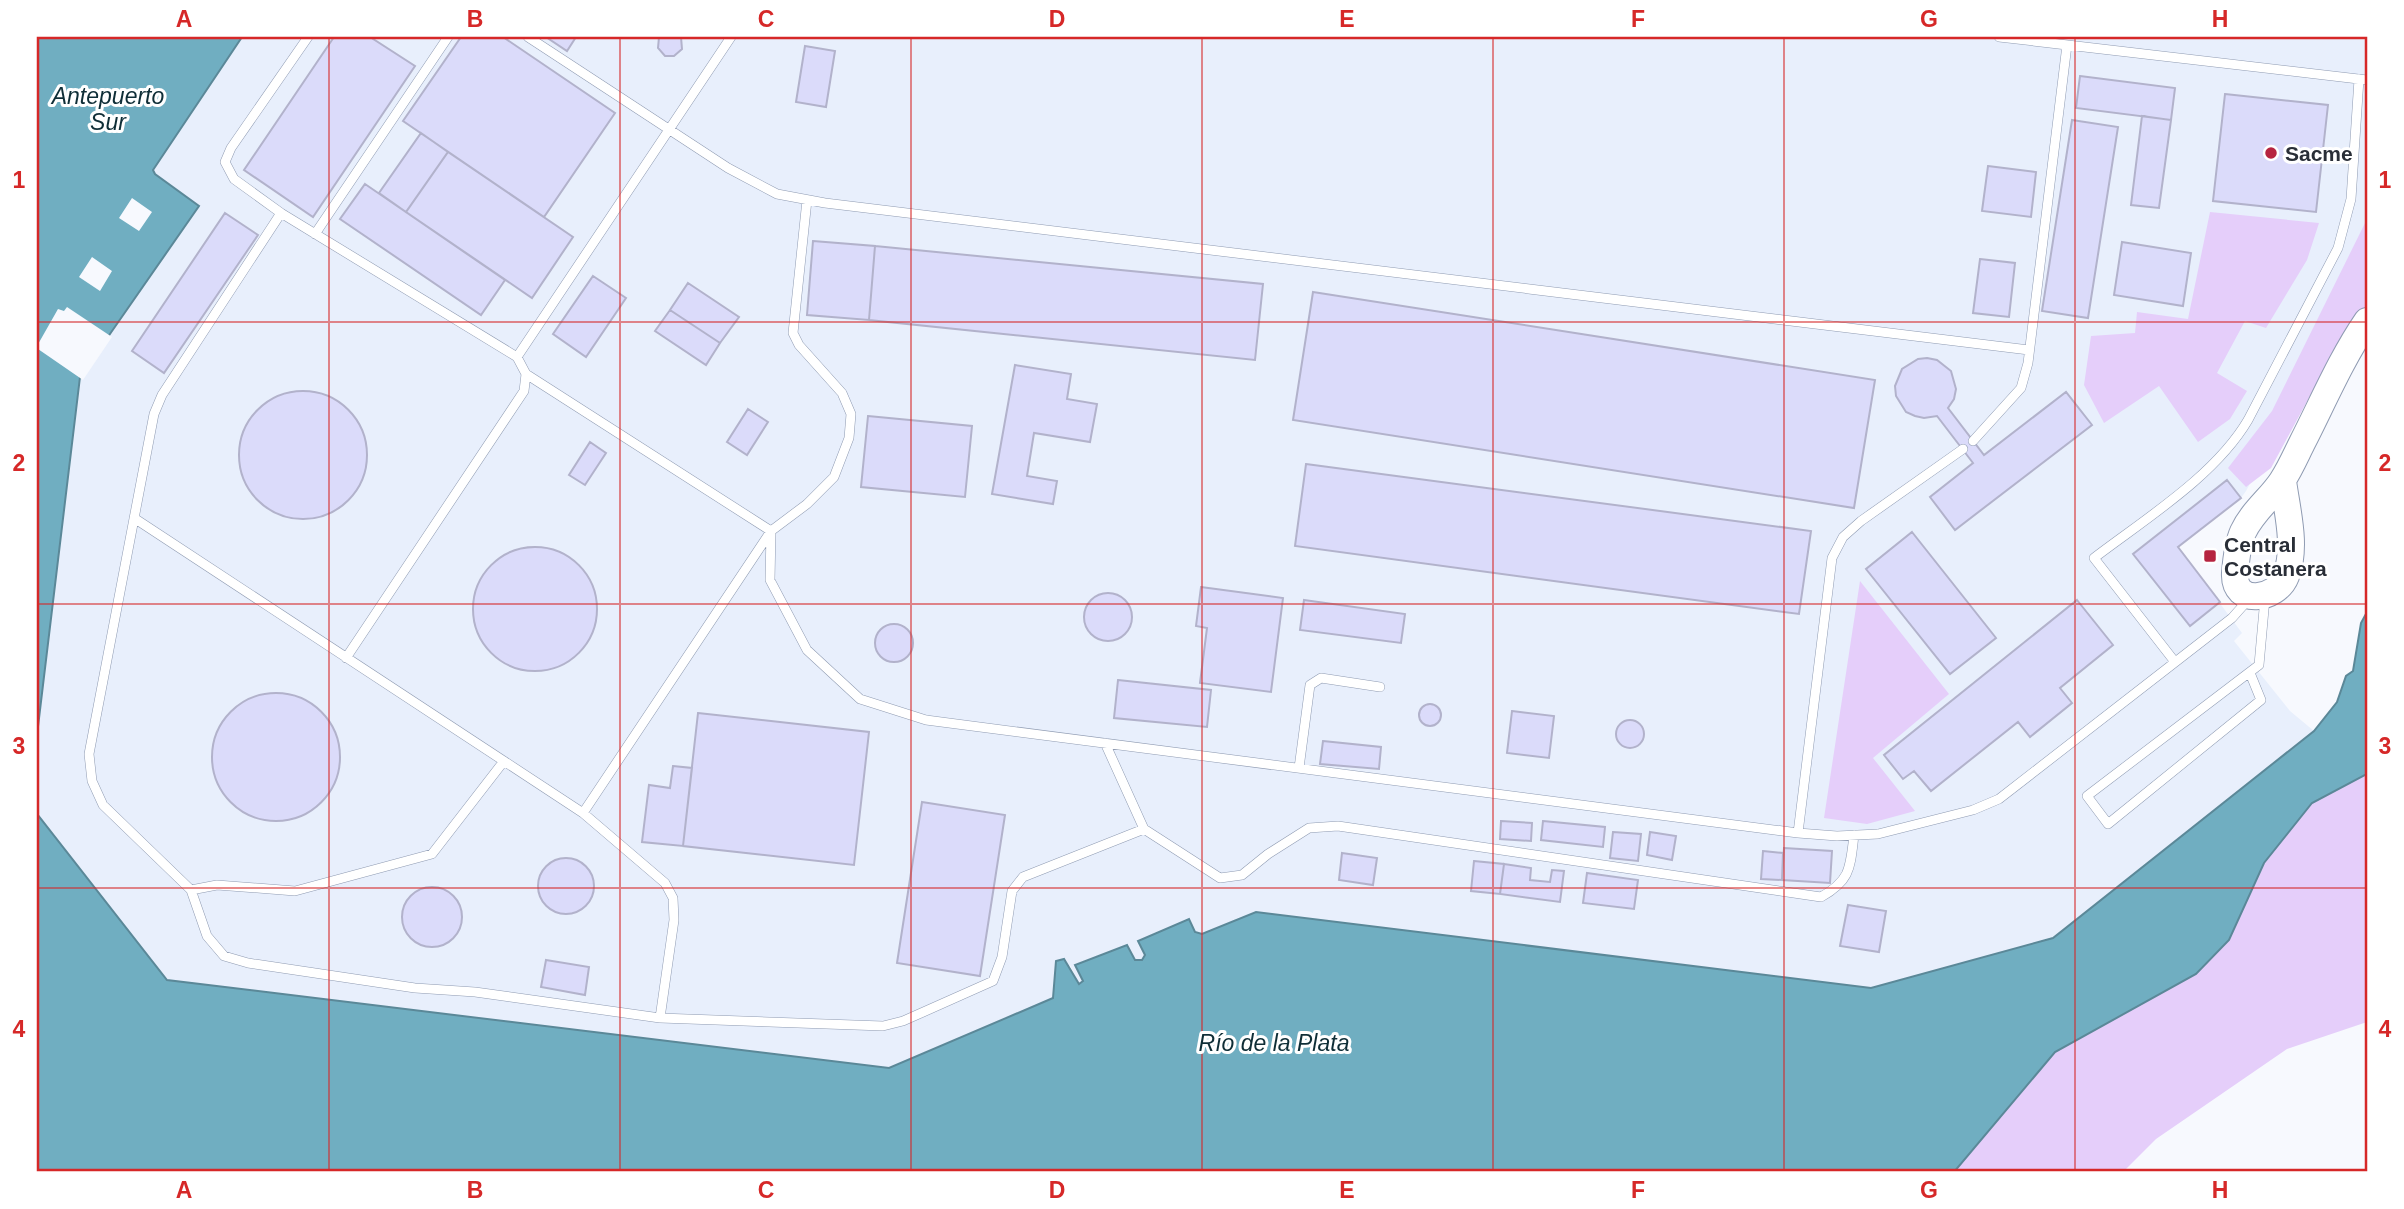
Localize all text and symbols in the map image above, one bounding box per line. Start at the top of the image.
text: A [176,6,192,32]
text: B [467,6,483,32]
text: C [758,6,774,32]
text: D [1049,6,1065,32]
text: E [1339,6,1355,32]
text: F [1631,6,1645,32]
text: G [1920,6,1938,32]
text: H [2212,6,2228,32]
water label: Antepuerto Sur [50,83,164,135]
place label: Sacme [2285,142,2353,165]
marker: Sacme [2263,145,2279,161]
text: 1 [13,167,26,193]
text: 1 [2379,167,2392,193]
text: 2 [13,450,25,476]
text: 2 [2379,450,2391,476]
place label: Central Costanera [2224,533,2327,580]
marker: Central Costanera [2202,548,2218,564]
text: 3 [13,733,25,759]
text: 3 [2379,733,2391,759]
text: 4 [13,1016,26,1042]
text: 4 [2379,1016,2392,1042]
water label: Río de la Plata [1199,1030,1349,1056]
text: A [176,1177,192,1203]
text: B [467,1177,483,1203]
text: C [758,1177,774,1203]
text: D [1049,1177,1065,1203]
text: E [1339,1177,1355,1203]
text: F [1631,1177,1645,1203]
text: G [1920,1177,1938,1203]
text: H [2212,1177,2228,1203]

